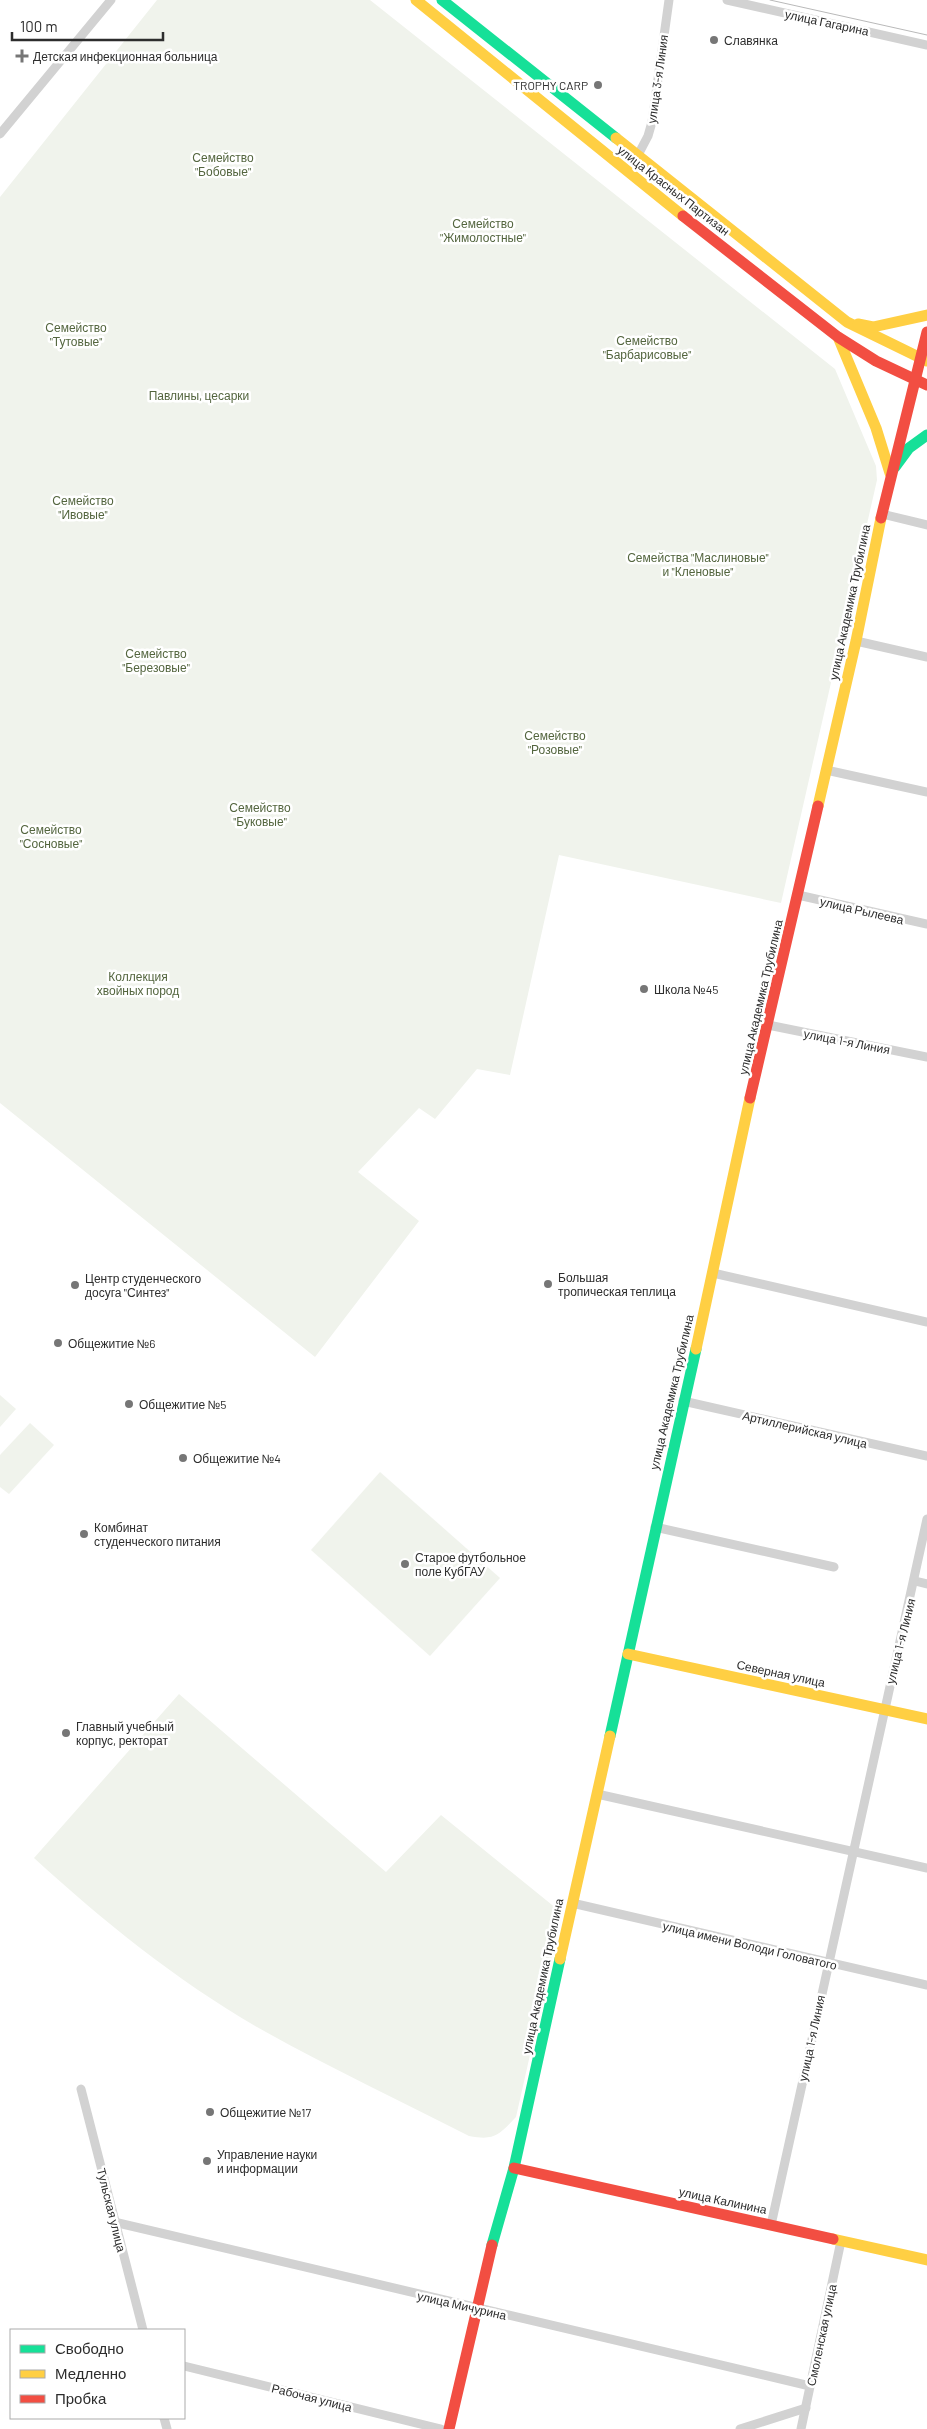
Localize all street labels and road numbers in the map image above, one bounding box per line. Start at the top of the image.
street label: улица Гагарина [784,6,871,39]
street label: улица 3-я Линия [644,34,671,124]
street label: улица Красных Партизан [615,142,733,239]
street label: улица Академика Трубилина [826,523,873,681]
street label: улица Рылеева [819,894,905,927]
street label: улица Академика Трубилина [735,918,786,1076]
street label: улица 1-я Линия [802,1026,891,1057]
street label: улица Академика Трубилина [646,1313,697,1471]
street label: Артиллерийская улица [741,1408,869,1451]
street label: улица 1-я Линия [883,1597,918,1685]
street label: Северная улица [735,1657,827,1690]
street label: улица Академика Трубилина [519,1897,566,2055]
street label: улица имени Володи Головатого [661,1918,839,1973]
street label: улица 1-я Линия [795,1994,828,2083]
street label: Тульская улица [94,2167,129,2254]
street label: улица Калинина [678,2184,768,2217]
street label: Смоленская улица [803,2283,840,2387]
street label: улица Мичурина [416,2288,508,2323]
street label: Рабочая улица [270,2380,354,2415]

